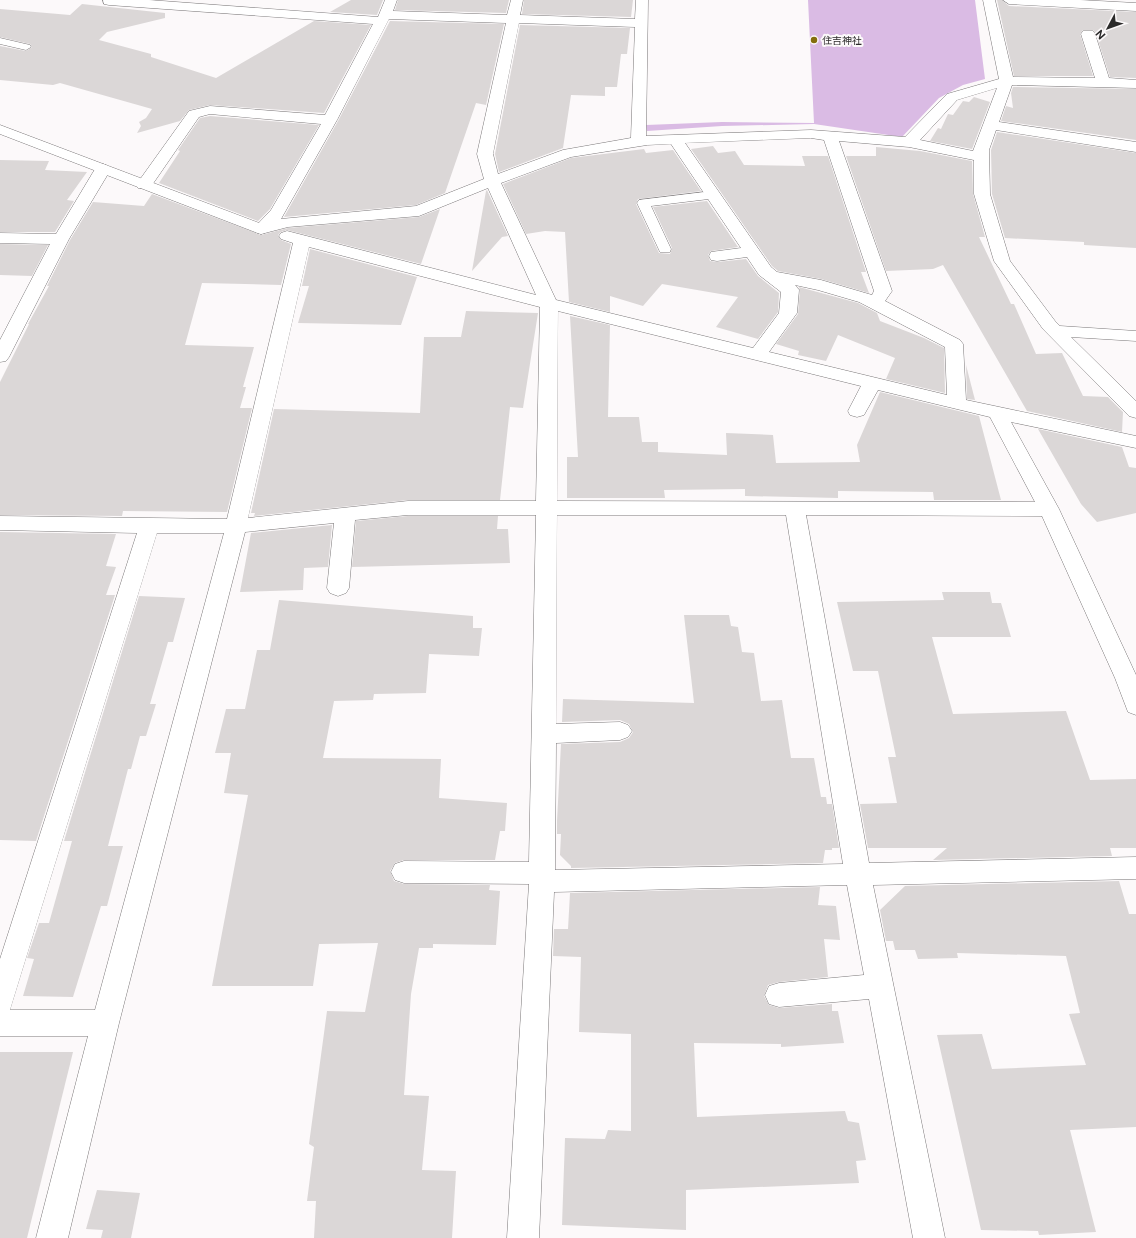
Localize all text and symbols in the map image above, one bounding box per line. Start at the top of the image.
north arrow [1088,8,1128,48]
text: N [1093,27,1108,42]
place label: 住吉神社 [822,34,862,46]
marker: 住吉神社 [809,35,819,45]

